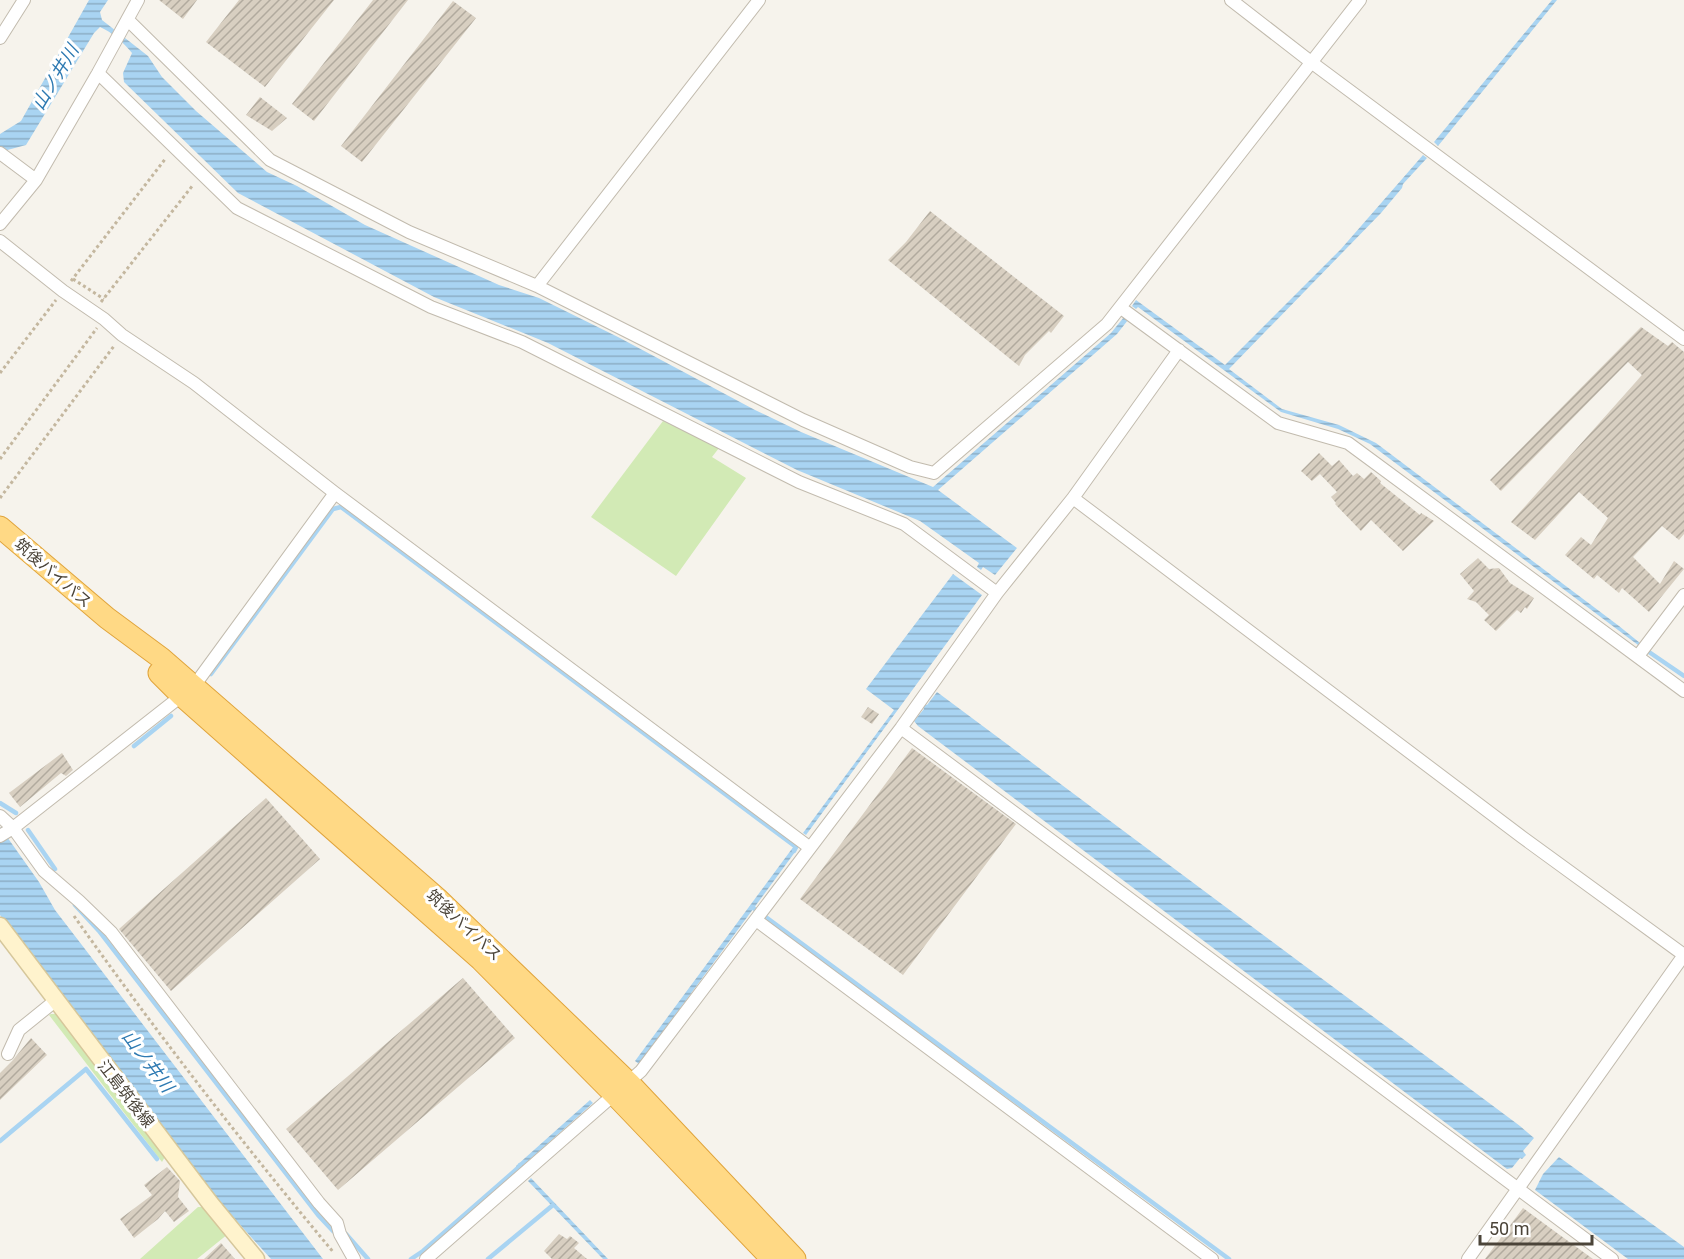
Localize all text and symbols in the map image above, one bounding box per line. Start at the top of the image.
water label: 山ノ井川 [27,39,84,113]
street label: 筑後バイパス [11,534,95,612]
street label: 筑後バイパス [423,885,505,965]
water label: 山ノ井川 [118,1026,179,1098]
street label: 江島筑後線 [94,1057,158,1131]
scale bar [1480,1208,1592,1246]
text: 50 m [1489,1218,1529,1239]

